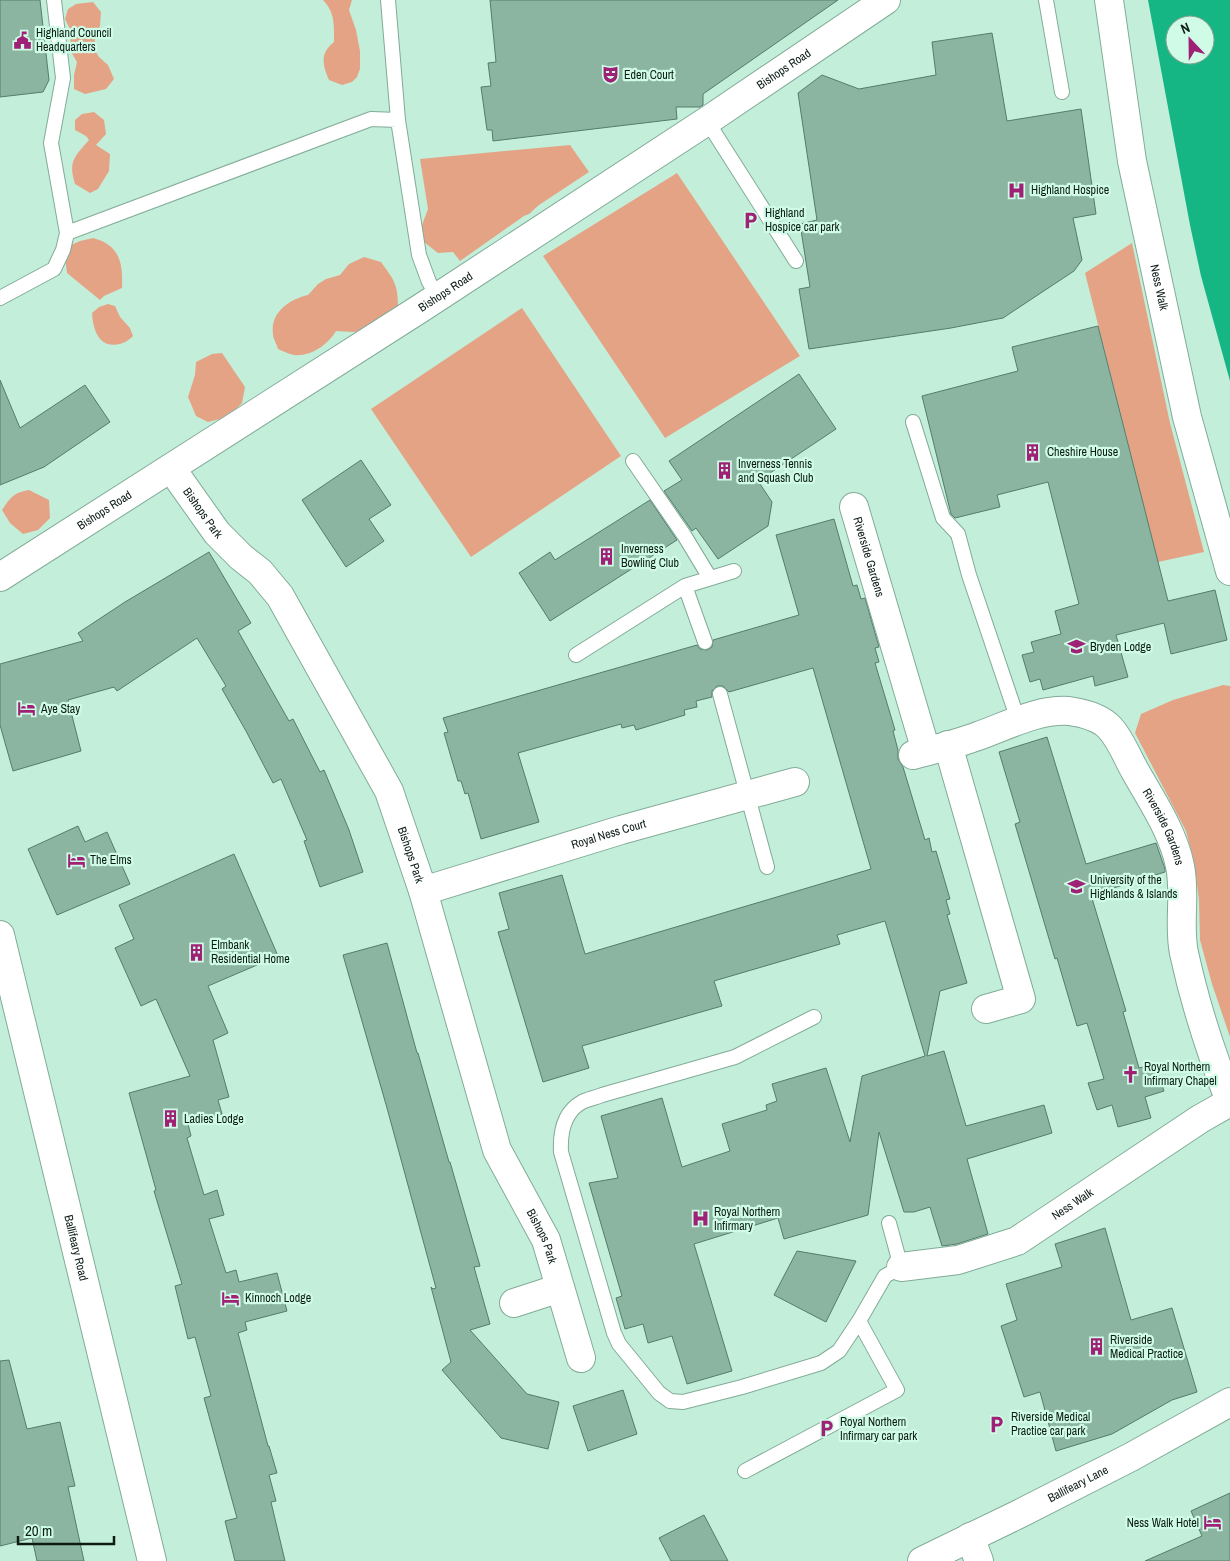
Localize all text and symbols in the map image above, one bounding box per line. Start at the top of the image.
north arrow [1165,15,1215,65]
text: N [1178,18,1192,38]
place label: Highland Council Headquarters [36,25,111,55]
public building icon: Highland Council Headquarters [12,30,32,50]
street label: Bishops Road [754,45,814,93]
theatre icon: Eden Court [600,65,620,85]
place label: Eden Court [624,67,674,83]
hospital icon: Highland Hospice [1007,180,1027,200]
place label: Highland Hospice [1031,182,1109,198]
place label: Highland Hospice car park [765,205,839,235]
parking icon: Highland Hospice car park [741,210,761,230]
street label: Ness Walk [1146,263,1172,312]
street label: Bishops Road [415,268,476,316]
building icon: Cheshire House [1023,442,1043,462]
place label: Cheshire House [1047,444,1118,460]
place label: Inverness Tennis and Squash Club [738,456,814,486]
building icon: Inverness Tennis and Squash Club [714,461,734,481]
street label: Bishops Park [179,484,226,542]
street label: Bishops Road [74,487,135,534]
street label: Riverside Gardens [849,515,888,599]
place label: Inverness Bowling Club [621,541,679,571]
building icon: Inverness Bowling Club [597,546,617,566]
school or university icon: Bryden Lodge [1066,637,1086,657]
place label: Bryden Lodge [1090,639,1151,655]
hotel icon: Aye Stay [17,699,37,719]
place label: Aye Stay [40,701,80,717]
street label: Riverside Gardens [1139,786,1188,867]
street label: Royal Ness Court [569,815,648,853]
street label: Bishops Park [394,825,428,885]
hotel icon: The Elms [66,850,86,870]
place label: The Elms [90,852,132,868]
place label: University of the Highlands & Islands [1090,872,1178,902]
school or university icon: University of the Highlands & Islands [1066,877,1086,897]
place label: Elmbank Residential Home [211,937,290,967]
building icon: Elmbank Residential Home [187,942,207,962]
place label: Royal Northern Infirmary Chapel [1144,1059,1217,1089]
church icon: Royal Northern Infirmary Chapel [1120,1064,1140,1084]
building icon: Ladies Lodge [160,1109,180,1129]
place label: Ladies Lodge [184,1111,244,1127]
street label: Ness Walk [1049,1184,1096,1224]
place label: Royal Northern Infirmary [714,1204,780,1234]
street label: Bishops Park [523,1206,561,1266]
hospital icon: Royal Northern Infirmary [690,1209,710,1229]
street label: Ballifeary Road [60,1213,92,1283]
hotel icon: Kinnoch Lodge [221,1288,241,1308]
place label: Kinnoch Lodge [245,1290,311,1306]
place label: Riverside Medical Practice [1110,1332,1183,1362]
building icon: Riverside Medical Practice [1086,1337,1106,1357]
place label: Riverside Medical Practice car park [1011,1409,1090,1439]
place label: Royal Northern Infirmary car park [840,1414,917,1444]
parking icon: Riverside Medical Practice car park [987,1414,1007,1434]
parking icon: Royal Northern Infirmary car park [816,1419,836,1439]
street label: Ballifeary Lane [1045,1462,1111,1506]
hotel icon: Ness Walk Hotel [1203,1513,1223,1533]
scale bar [18,1514,114,1546]
place label: Ness Walk Hotel [1127,1515,1199,1531]
text: 20 m [25,1520,52,1541]

